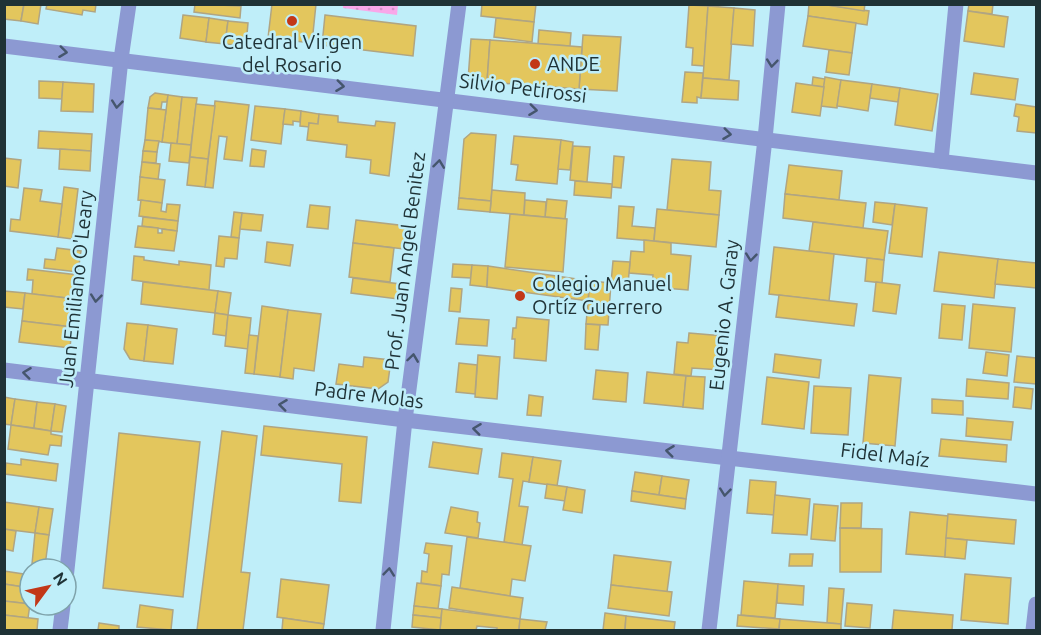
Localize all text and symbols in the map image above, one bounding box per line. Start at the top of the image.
marker: Catedral Virgen del Rosario [285,14,299,28]
place label: Catedral Virgen del Rosario [222,30,362,76]
one-way arrow [58,46,67,58]
place label: ANDE [547,52,600,75]
marker: ANDE [528,57,542,71]
one-way arrow [766,58,779,67]
street label: Silvio Petirossi [458,68,588,107]
one-way arrow [335,80,344,92]
one-way arrow [111,100,124,109]
one-way arrow [528,104,538,116]
one-way arrow [722,128,731,140]
street label: Prof. Juan Angel Benitez [380,150,429,371]
one-way arrow [432,160,444,169]
street label: Juan Emiliano O'Leary [54,189,97,389]
street label: Eugenio A. Garay [704,238,743,392]
one-way arrow [745,252,758,261]
place label: Colegio Manuel Ortíz Guerrero [532,272,672,318]
marker: Colegio Manuel Ortíz Guerrero [513,289,527,303]
one-way arrow [90,294,103,303]
one-way arrow [407,353,419,362]
one-way arrow [23,367,32,380]
street label: Padre Molas [313,376,425,413]
one-way arrow [279,399,288,412]
one-way arrow [472,423,481,435]
street label: Fidel Maíz [839,438,931,471]
one-way arrow [666,445,675,458]
one-way arrow [719,487,732,497]
north arrow [18,557,78,617]
one-way arrow [382,568,395,577]
text: N [50,569,71,589]

